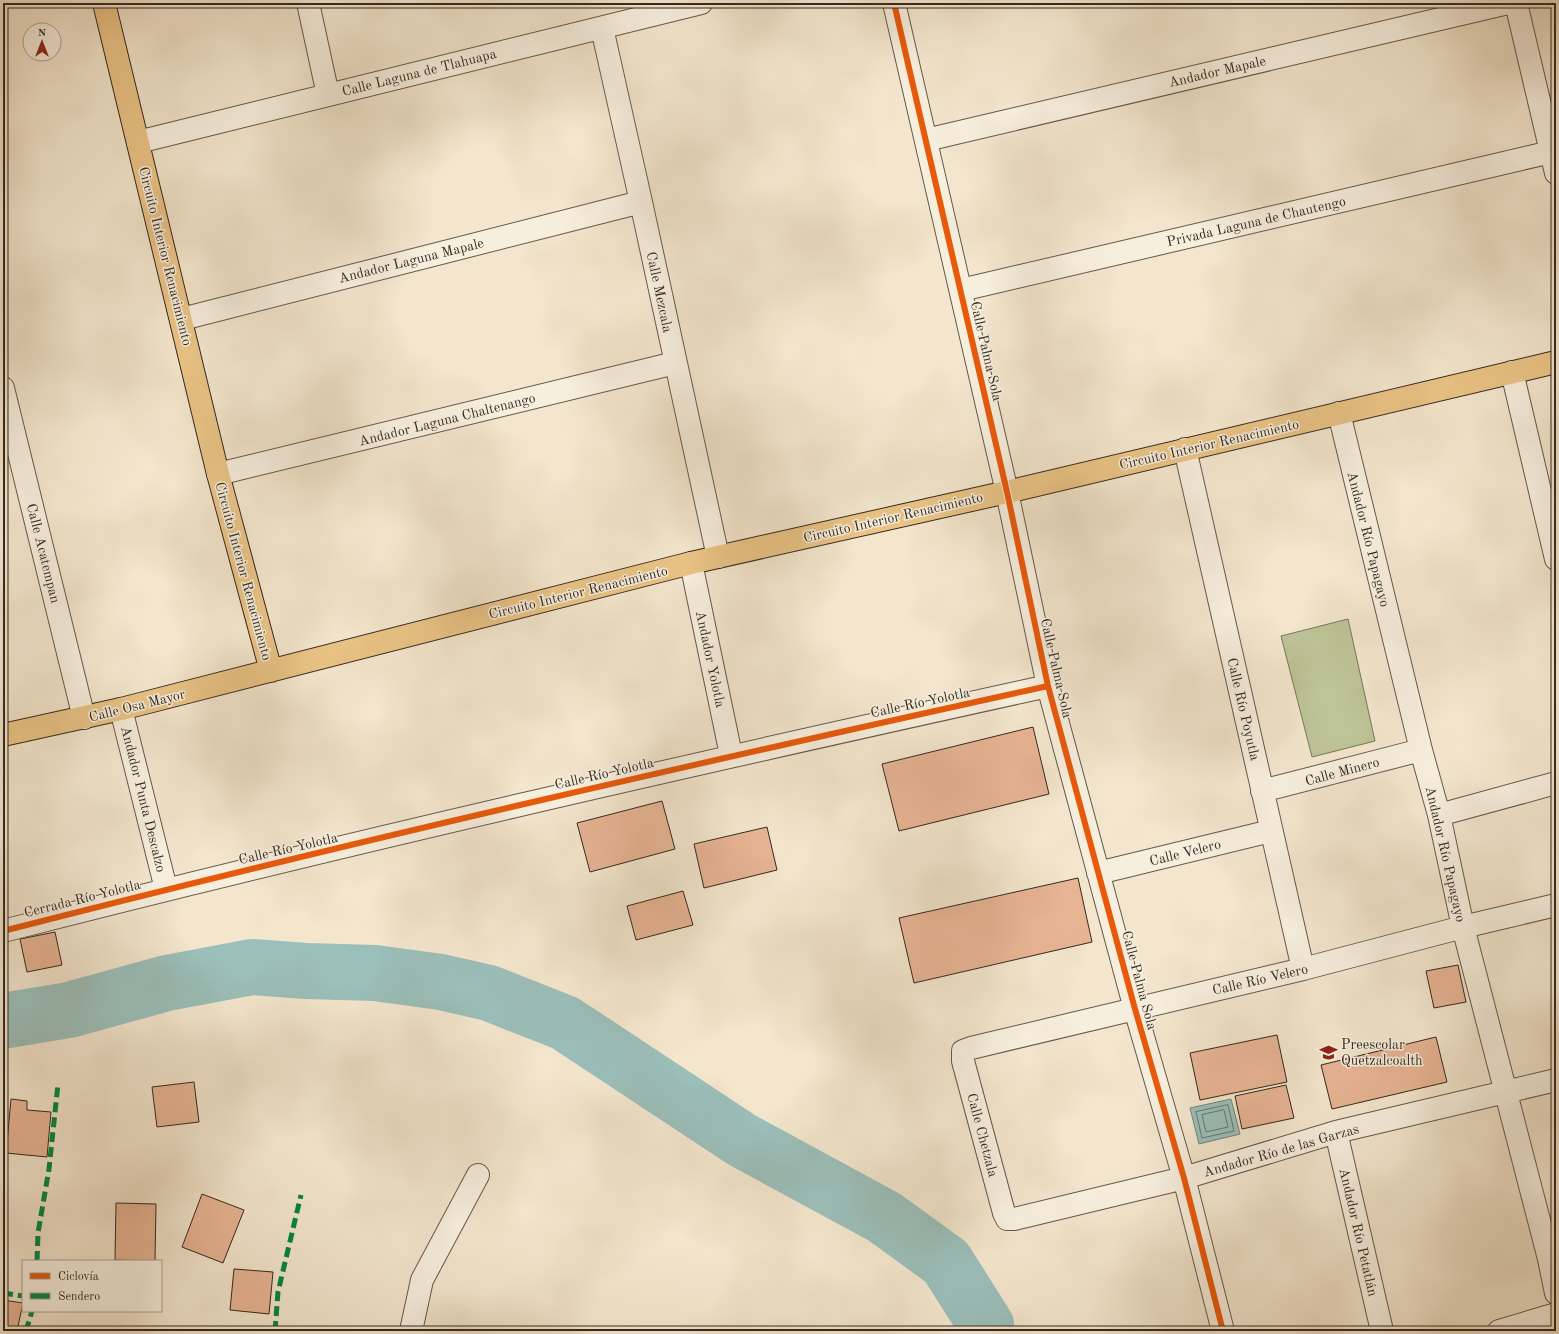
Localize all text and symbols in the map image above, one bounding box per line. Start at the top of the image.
north arrow [22,22,62,62]
text: N [38,28,47,39]
street label: Calle Laguna de Tlahuapa [341,47,498,99]
street label: Andador Mapale [1167,54,1267,90]
street label: Circuito Interior Renacimiento [136,165,194,347]
street label: Privada Laguna de Chautengo [1165,195,1347,249]
street label: Andador Laguna Mapale [337,236,485,286]
street label: Calle Mezcala [644,251,674,334]
street label: Calle Palma Sola [968,300,1004,403]
street label: Andador Laguna Chaltenango [357,391,537,449]
street label: Circuito Interior Renacimiento [1118,417,1301,473]
street label: Andador Río Papagayo [1344,470,1392,608]
street label: Circuito Interior Renacimiento [212,481,274,662]
street label: Circuito Interior Renacimiento [802,490,985,546]
street label: Calle Acatempan [24,502,62,605]
street label: Circuito Interior Renacimiento [487,564,669,622]
street label: Andador Yolotla [693,609,727,709]
street label: Calle Palma Sola [1038,617,1074,720]
street label: Calle Río Poyutla [1224,656,1262,762]
street label: Calle Río Yolotla [869,686,971,720]
street label: Calle Osa Mayor [88,687,187,725]
street label: Andador Punta Descalzo [118,725,168,874]
street label: Calle Minero [1304,755,1381,789]
street label: Calle Río Yolotla [553,756,655,792]
street label: Andador Río Papagayo [1423,785,1467,924]
street label: Calle Río Yolotla [237,831,339,867]
street label: Calle Velero [1148,837,1222,869]
street label: Cerrada Río Yolotla [23,878,142,920]
street label: Calle Palma Sola [1119,929,1159,1031]
street label: Calle Río Velero [1211,962,1309,998]
place label: Preescolar Quetzalcoalth [1341,1038,1423,1068]
school or university icon: Preescolar Quetzalcoalth [1318,1042,1338,1062]
street label: Calle Chetzala [964,1092,1000,1179]
street label: Andador Río de las Garzas [1202,1122,1361,1180]
street label: Andador Río Petatlán [1336,1167,1380,1298]
legend [22,1260,162,1312]
text: Ciclovía [58,1271,99,1283]
text: Sendero [58,1291,100,1303]

